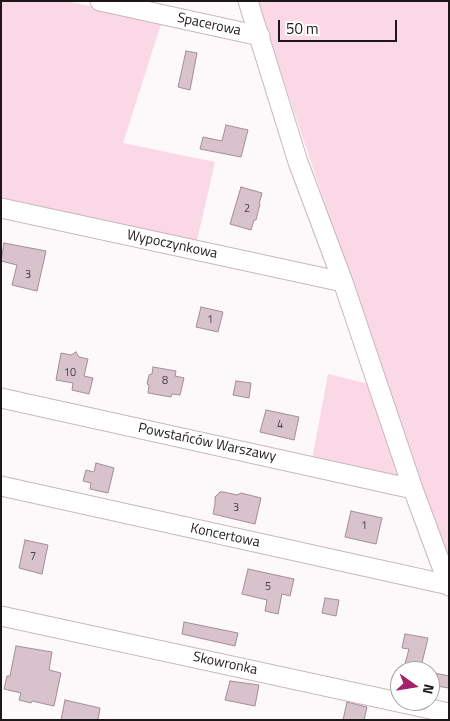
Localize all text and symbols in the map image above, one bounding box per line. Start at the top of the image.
street label: Spacerowa [176,10,242,40]
scale bar [280,10,399,42]
text: 50 m [286,17,319,40]
house number: 2 [244,202,250,216]
street label: Wypoczynkowa [125,227,219,263]
house number: 3 [25,268,31,282]
house number: 1 [207,313,213,327]
house number: 10 [64,366,76,380]
house number: 8 [162,374,168,388]
house number: 4 [277,418,283,432]
street label: Powstańców Warszawy [136,420,278,466]
house number: 3 [233,501,239,515]
house number: 1 [361,519,367,533]
street label: Koncertowa [189,520,261,552]
house number: 7 [30,550,36,564]
house number: 5 [265,580,271,594]
street label: Skowronka [191,649,259,679]
north arrow [390,661,440,711]
text: N [418,682,440,696]

